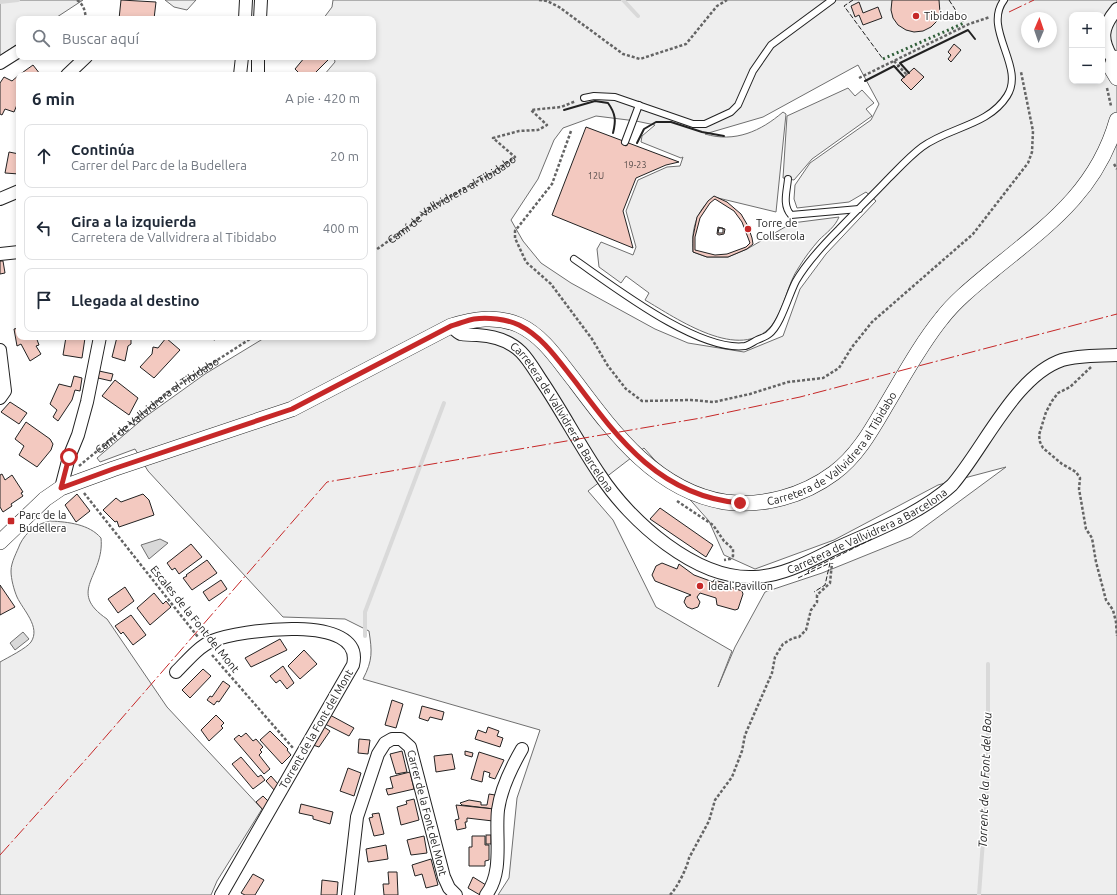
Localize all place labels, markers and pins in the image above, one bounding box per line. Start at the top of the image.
place label: Tibidabo [924,10,967,22]
marker: Tibidabo [911,11,921,21]
place label: Torre de Collserola [756,217,805,242]
marker: Torre de Collserola [743,224,753,234]
place label: Parc de la Budellera [19,509,67,534]
marker: Parc de la Budellera [6,516,16,526]
place label: Ideal Pavillon [708,580,773,592]
marker: Ideal Pavillon [695,581,705,591]

